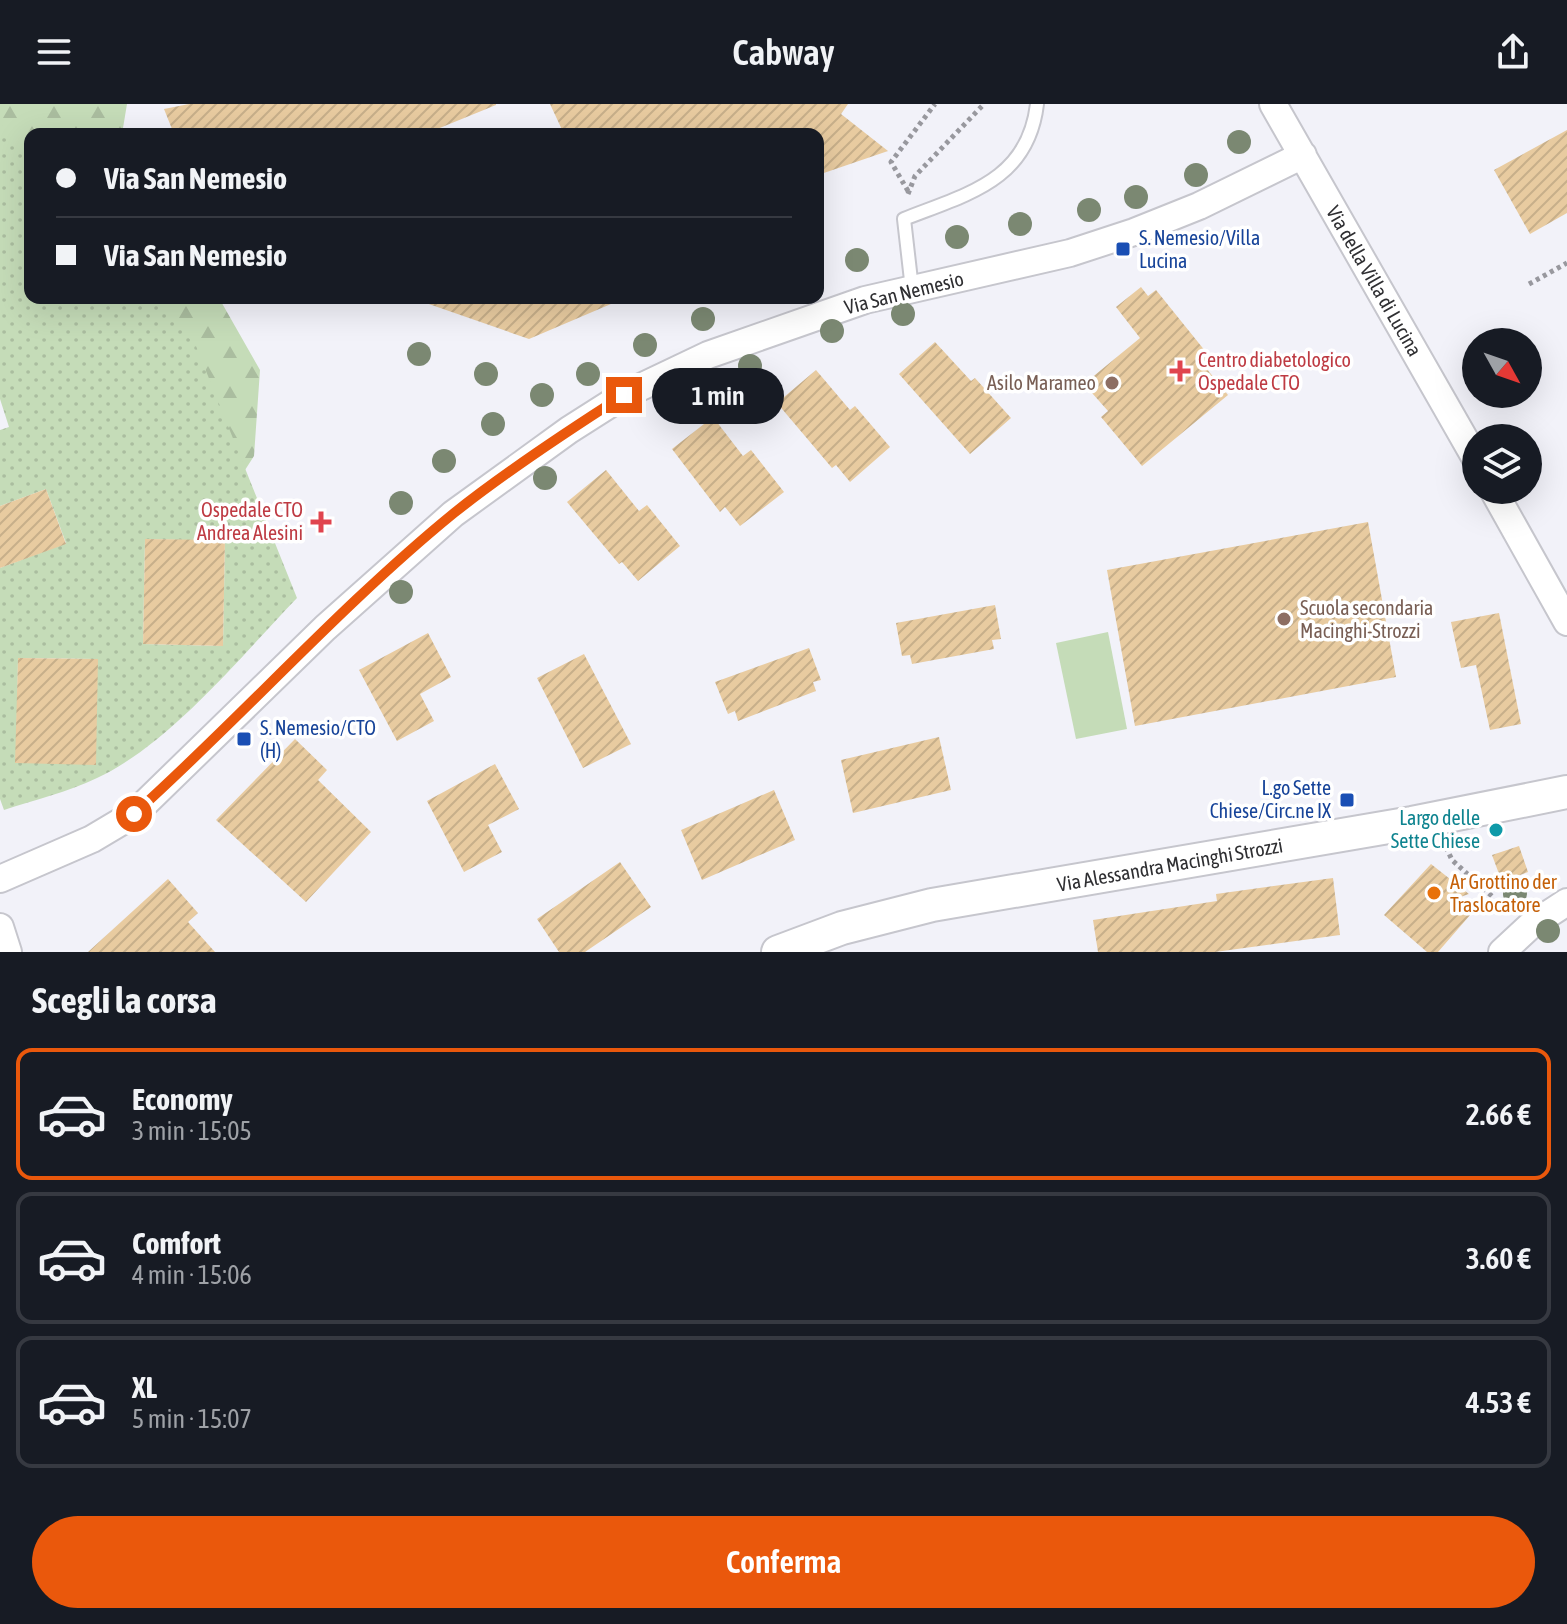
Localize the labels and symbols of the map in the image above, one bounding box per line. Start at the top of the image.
street label: Via della Villa di Lucina [1322,201,1427,360]
place label: S. Nemesio/Villa Lucina [1139,226,1260,272]
marker: S. Nemesio/Villa Lucina [1114,240,1132,258]
street label: Via San Nemesio [842,267,966,318]
north arrow [1462,328,1542,408]
place label: Centro diabetologico Ospedale CTO [1198,348,1351,394]
marker: Centro diabetologico Ospedale CTO [1169,360,1191,382]
callout: 1 min [652,367,784,423]
place label: Asilo Marameo [987,371,1096,394]
marker: Asilo Marameo [1103,374,1121,392]
route end [606,377,642,413]
place label: Ospedale CTO Andrea Alesini [197,498,303,544]
marker: Ospedale CTO Andrea Alesini [310,511,332,533]
place label: Scuola secondaria Macinghi-Strozzi [1300,596,1433,642]
marker: Scuola secondaria Macinghi-Strozzi [1275,610,1293,628]
place label: S. Nemesio/CTO (H) [260,716,376,762]
marker: S. Nemesio/CTO (H) [235,730,253,748]
place label: L.go Sette Chiese/Circ.ne IX [1210,776,1331,822]
marker: L.go Sette Chiese/Circ.ne IX [1338,791,1356,809]
route start [116,796,152,832]
place label: Largo delle Sette Chiese [1391,806,1480,852]
marker: Largo delle Sette Chiese [1487,821,1505,839]
street label: Via Alessandra Macinghi Strozzi [1055,833,1285,896]
place label: Ar Grottino der Traslocatore [1450,870,1558,916]
marker: Ar Grottino der Traslocatore [1425,884,1443,902]

